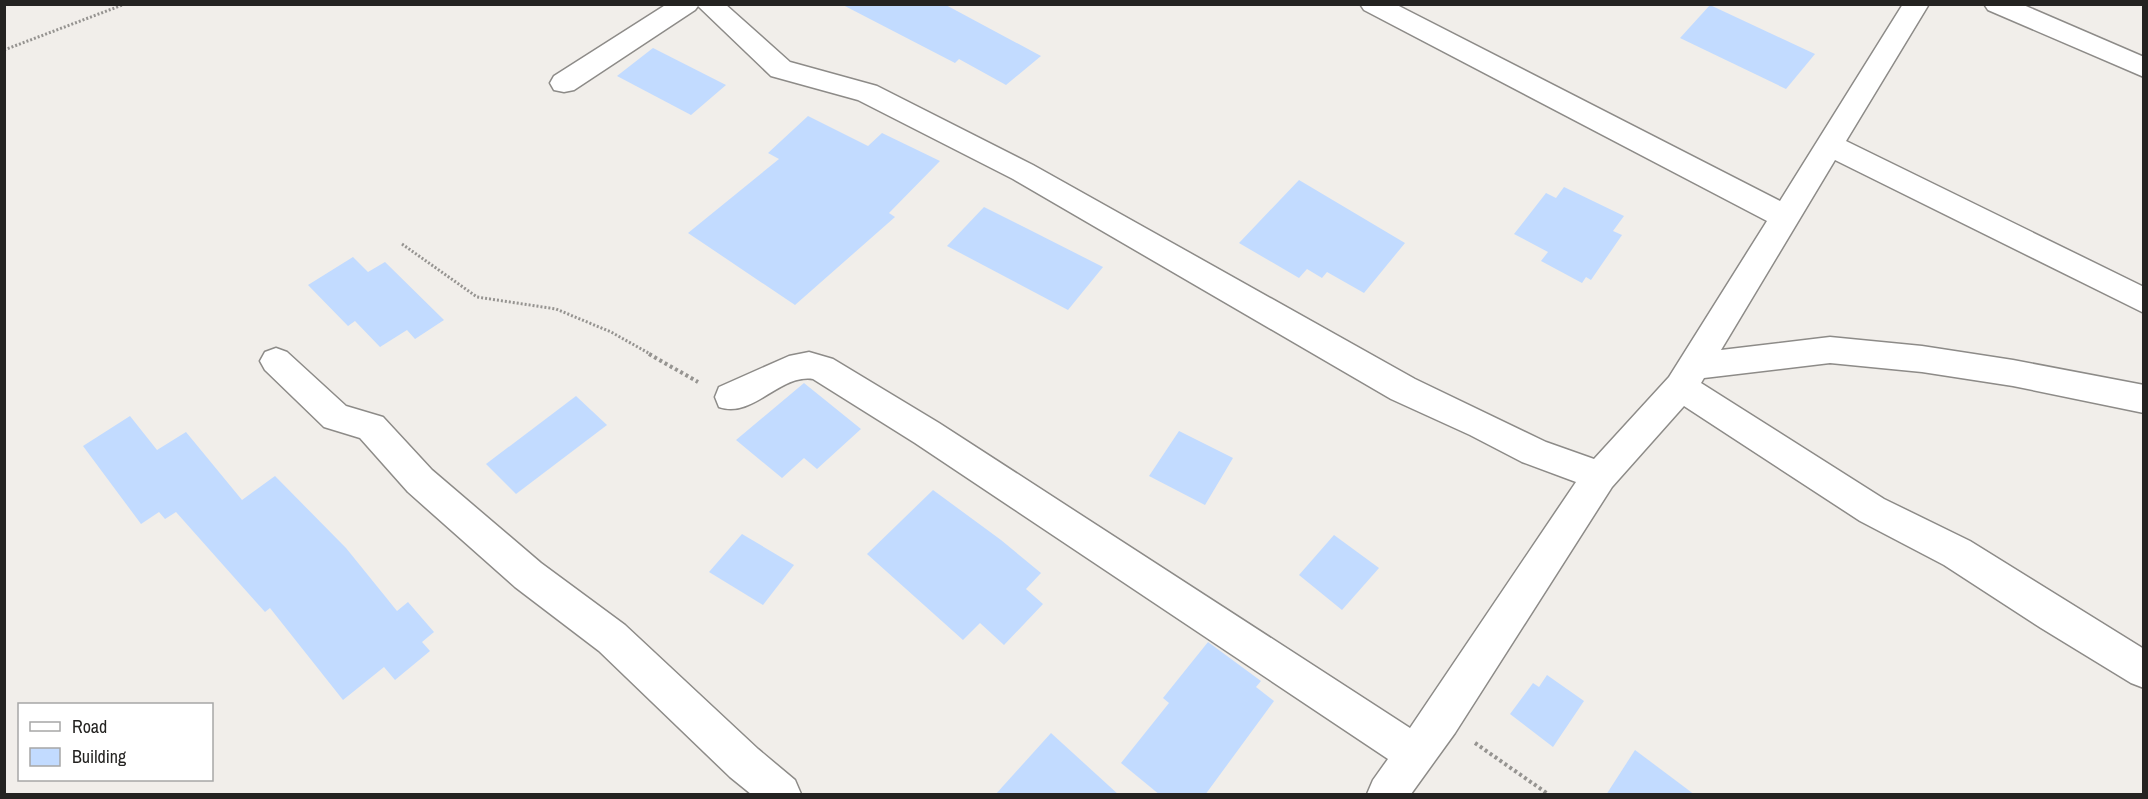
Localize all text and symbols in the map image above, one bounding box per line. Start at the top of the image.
legend [18,703,213,781]
text: Road [72,714,107,739]
text: Building [72,744,127,769]

